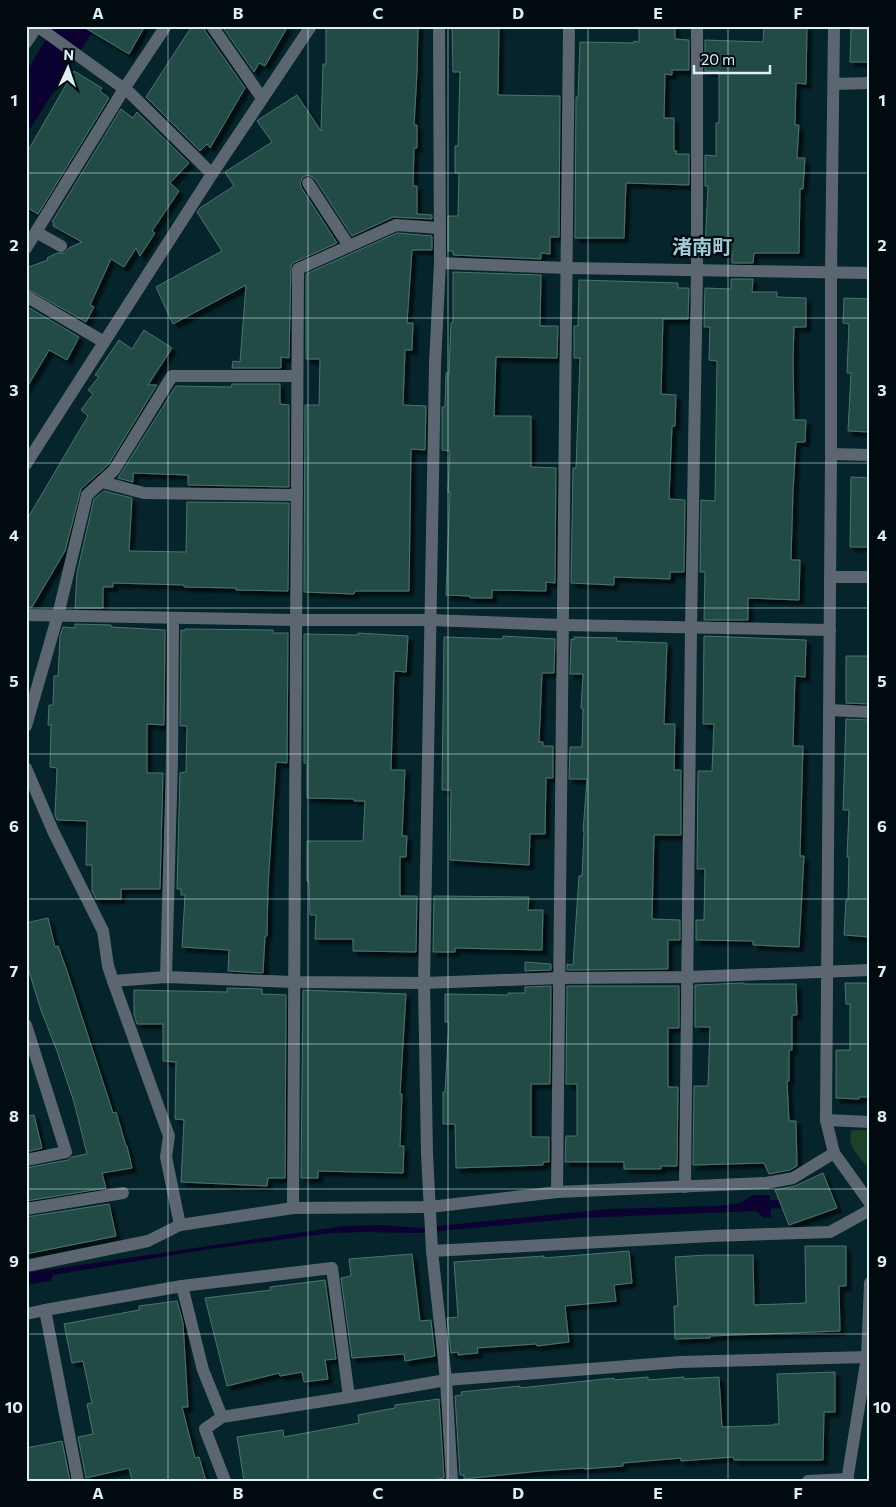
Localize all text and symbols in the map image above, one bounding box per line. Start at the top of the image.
text: A [92,3,104,22]
text: B [233,3,244,22]
text: C [373,3,384,22]
text: D [512,3,524,22]
text: E [653,3,663,22]
text: F [793,3,803,22]
north arrow [42,42,92,92]
scale bar [694,42,770,74]
text: N [63,46,74,63]
text: 20 m [701,50,735,68]
text: 1 [10,90,18,109]
text: 1 [878,90,886,109]
district label: 渚南町 [672,234,732,258]
text: 2 [9,235,19,254]
text: 2 [877,235,887,254]
text: 3 [9,380,19,399]
text: 3 [877,380,887,399]
text: 4 [9,525,19,544]
text: 4 [877,525,887,544]
text: 5 [9,671,19,690]
text: 5 [877,671,887,690]
text: 6 [9,816,19,835]
text: 6 [877,816,887,835]
text: 7 [10,961,19,980]
text: 7 [878,961,887,980]
text: 8 [9,1106,19,1125]
text: 8 [877,1106,887,1125]
text: 9 [9,1251,19,1270]
text: 9 [877,1251,887,1270]
text: 10 [5,1397,23,1416]
text: 10 [873,1397,891,1416]
text: A [92,1483,104,1502]
text: B [233,1483,244,1502]
text: C [373,1483,384,1502]
text: D [512,1483,524,1502]
text: E [653,1483,663,1502]
text: F [793,1483,803,1502]

